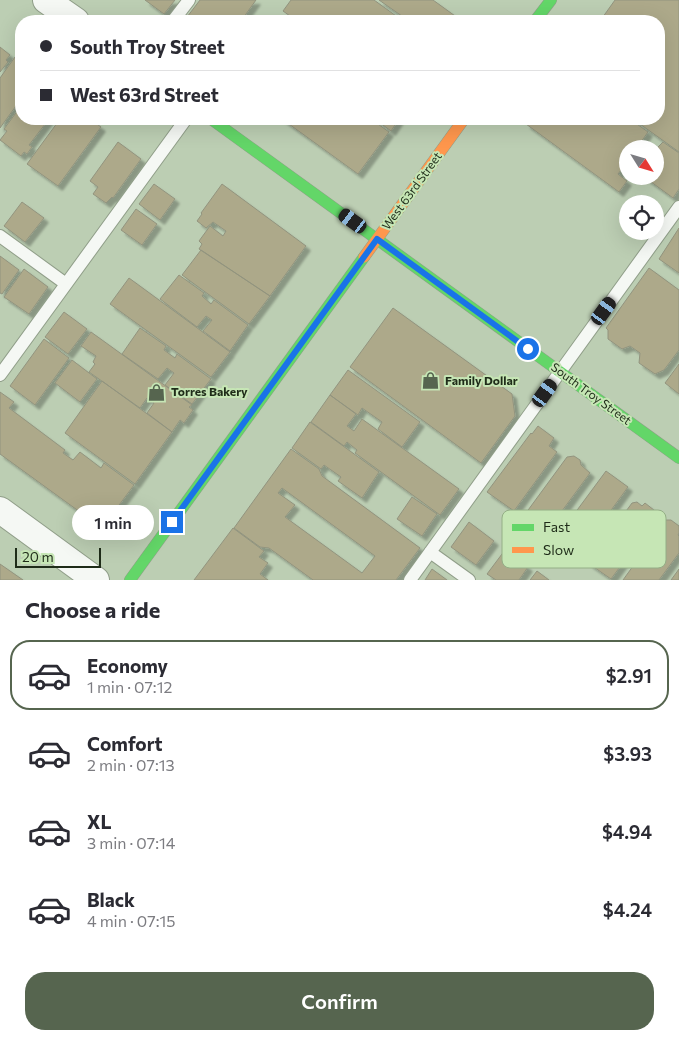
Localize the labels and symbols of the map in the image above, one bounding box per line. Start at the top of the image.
north arrow [619,140,664,185]
street label: West 63rd Street [378,149,444,232]
car [336,206,369,236]
car [589,294,618,328]
route start [517,338,539,360]
street label: South Troy Street [549,359,634,427]
shop icon: Family Dollar [421,371,441,391]
place label: Family Dollar [445,373,518,387]
car [530,376,559,410]
shop icon: Torres Bakery [147,382,167,402]
place label: Torres Bakery [171,384,248,398]
callout: 1 min [72,504,154,540]
legend [502,510,666,568]
route end [161,511,183,533]
text: Fast [543,518,570,535]
text: Slow [543,541,574,558]
scale bar [15,545,101,568]

